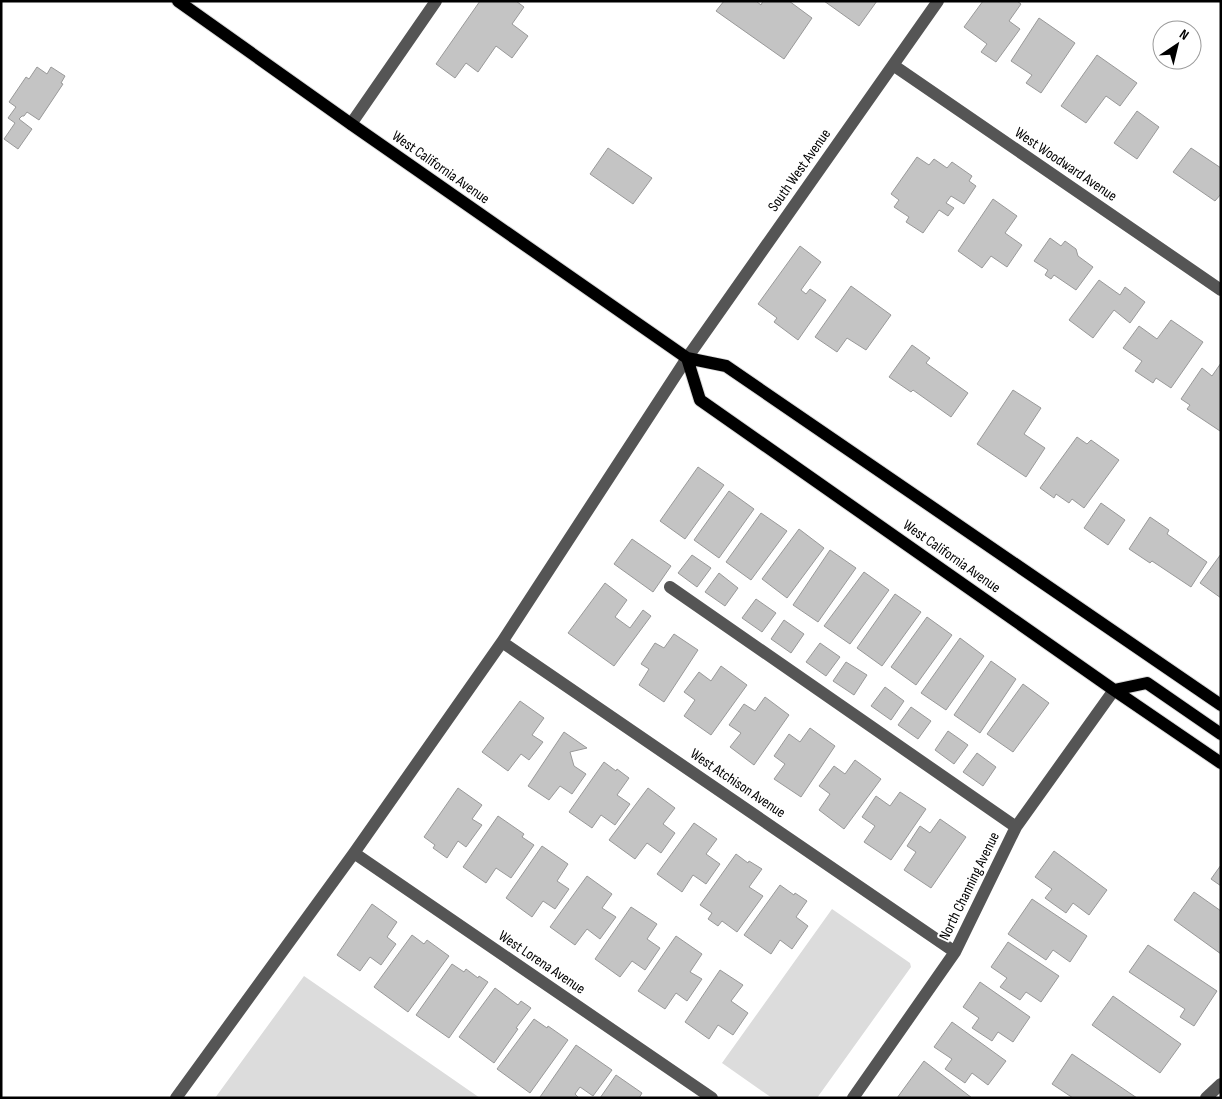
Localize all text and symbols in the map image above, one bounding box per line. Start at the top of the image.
north arrow [1152,20,1202,70]
text: N [1176,26,1192,44]
street label: West Woodward Avenue [1011,123,1121,206]
street label: South West Avenue [764,125,835,215]
street label: West California Avenue [388,127,493,208]
street label: West California Avenue [899,516,1004,597]
street label: West Atchison Avenue [686,744,789,822]
street label: North Channing Avenue [935,829,1004,944]
street label: West Lorena Avenue [495,926,589,998]

